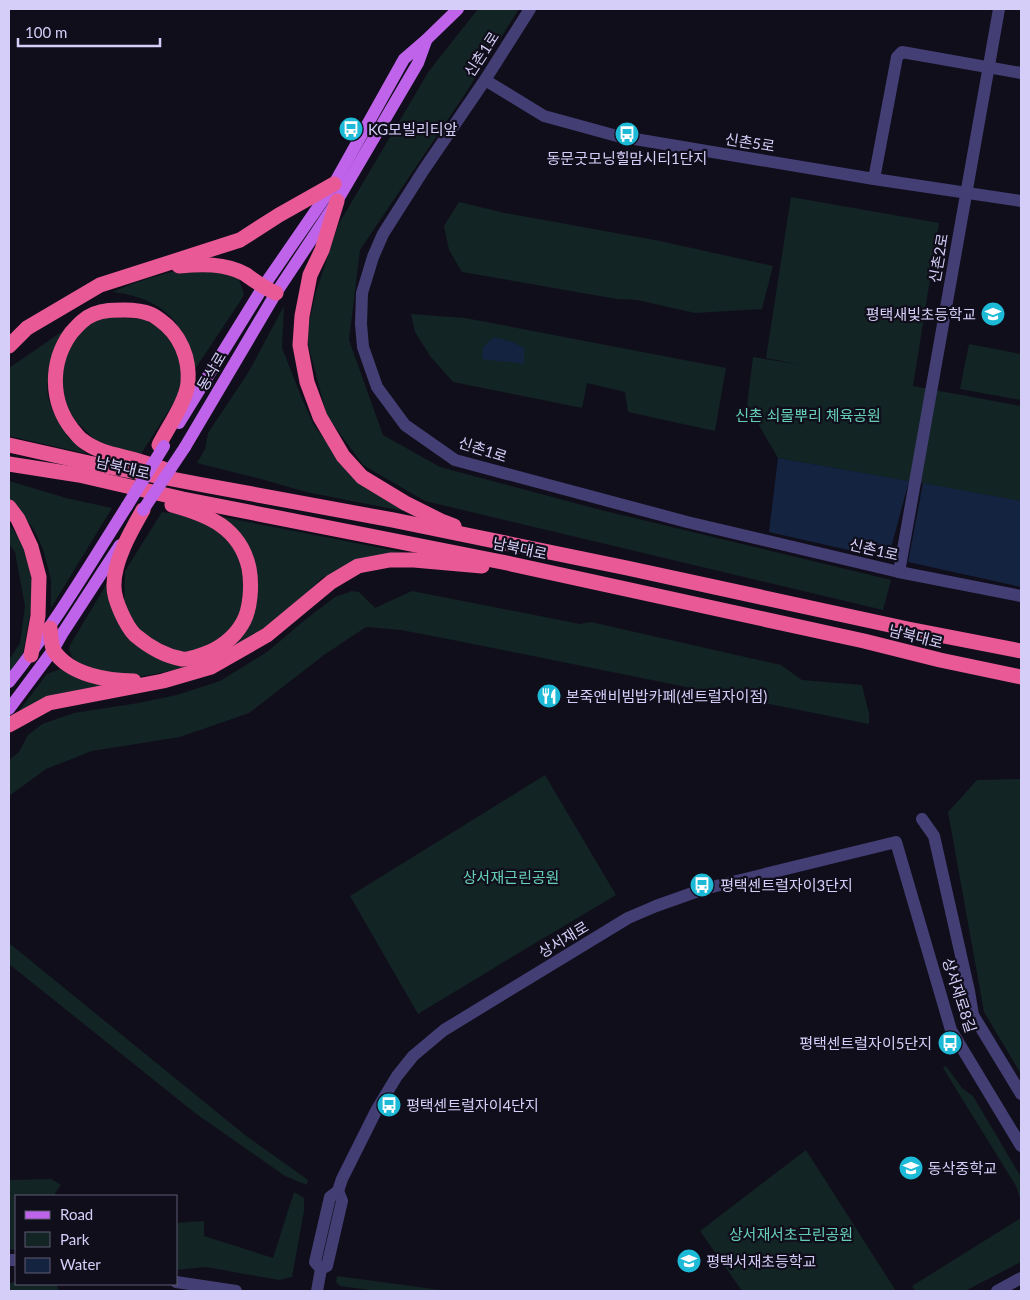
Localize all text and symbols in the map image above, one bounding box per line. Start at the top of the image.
scale bar [18,15,160,47]
text: 100 m [25,23,67,41]
street label: 신촌1로 [460,28,502,80]
bus stop icon: KG모빌리티앞 [338,116,364,142]
place label: KG모빌리티앞 [368,120,457,138]
bus stop icon: 동문굿모닝힐맘시티1단지 [614,121,640,147]
street label: 신촌5로 [724,129,776,155]
place label: 동문굿모닝힐맘시티1단지 [547,149,707,167]
street label: 신촌2로 [925,232,951,284]
school or university icon: 평택새빛초등학교 [980,301,1006,327]
place label: 평택새빛초등학교 [866,305,976,323]
street label: 동삭로 [193,349,229,393]
park label: 신촌 쇠물뿌리 체육공원 [735,406,881,424]
street label: 신촌1로 [456,433,510,465]
street label: 남북대로 [94,452,152,482]
street label: 남북대로 [491,533,549,563]
street label: 신촌1로 [848,535,900,563]
street label: 남북대로 [887,621,945,651]
restaurant icon: 본죽앤비빔밥카페(센트럴자이점) [536,683,562,709]
place label: 본죽앤비빔밥카페(센트럴자이점) [566,687,767,705]
park label: 상서재근린공원 [463,868,559,886]
bus stop icon: 평택센트럴자이3단지 [689,872,715,898]
place label: 평택센트럴자이3단지 [720,876,853,894]
street label: 상서재로 [535,917,591,961]
street label: 상서재로8길 [939,955,981,1035]
bus stop icon: 평택센트럴자이5단지 [937,1030,963,1056]
place label: 평택센트럴자이5단지 [799,1034,932,1052]
bus stop icon: 평택센트럴자이4단지 [376,1092,402,1118]
place label: 평택센트럴자이4단지 [406,1096,539,1114]
school or university icon: 동삭중학교 [898,1155,924,1181]
place label: 동삭중학교 [928,1159,997,1177]
legend [15,1195,178,1285]
text: Road [60,1205,93,1223]
park label: 상서재서초근린공원 [729,1225,853,1243]
text: Park [60,1230,90,1248]
school or university icon: 평택서재초등학교 [676,1248,702,1274]
place label: 평택서재초등학교 [706,1252,816,1270]
text: Water [60,1255,101,1273]

